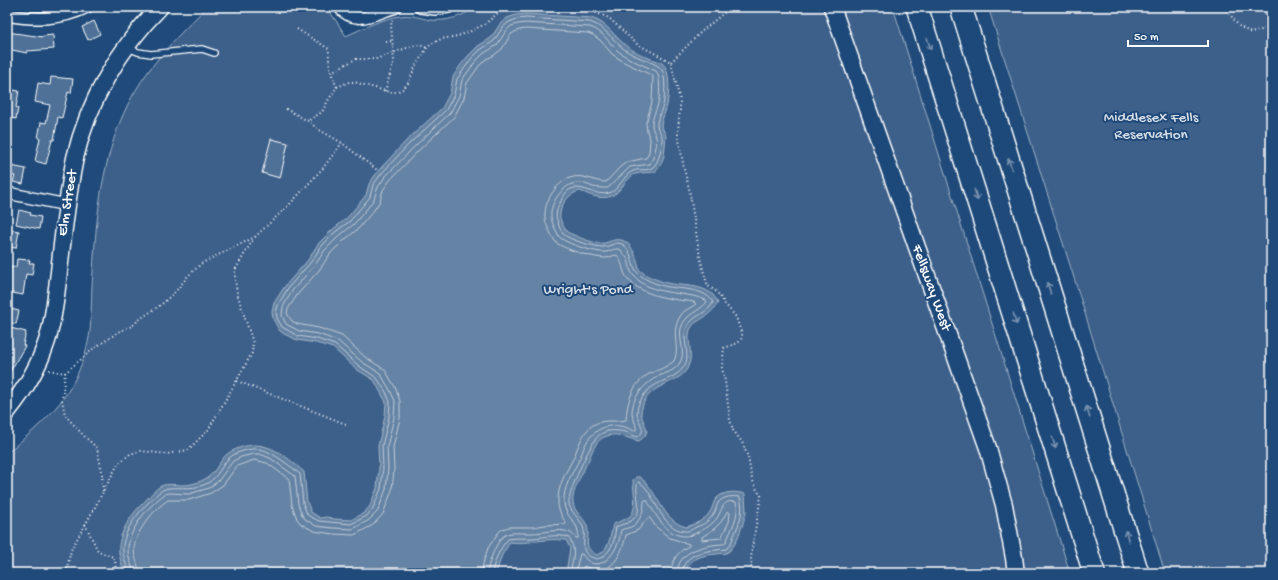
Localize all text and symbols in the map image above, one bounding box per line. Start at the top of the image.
scale bar [1128,22,1208,48]
text: 50 m [1134,31,1159,45]
one-way arrow [926,38,933,51]
park label: Middlesex Fells Reservation [1104,109,1199,144]
one-way arrow [1006,158,1014,170]
street label: Elm Street [54,167,82,237]
one-way arrow [973,188,980,201]
street label: Fellsway West [907,241,956,335]
park label: Wright's Pond [544,281,634,299]
one-way arrow [1045,282,1053,294]
one-way arrow [1012,312,1019,325]
one-way arrow [1084,406,1092,418]
one-way arrow [1051,436,1058,449]
one-way arrow [1123,529,1130,542]

